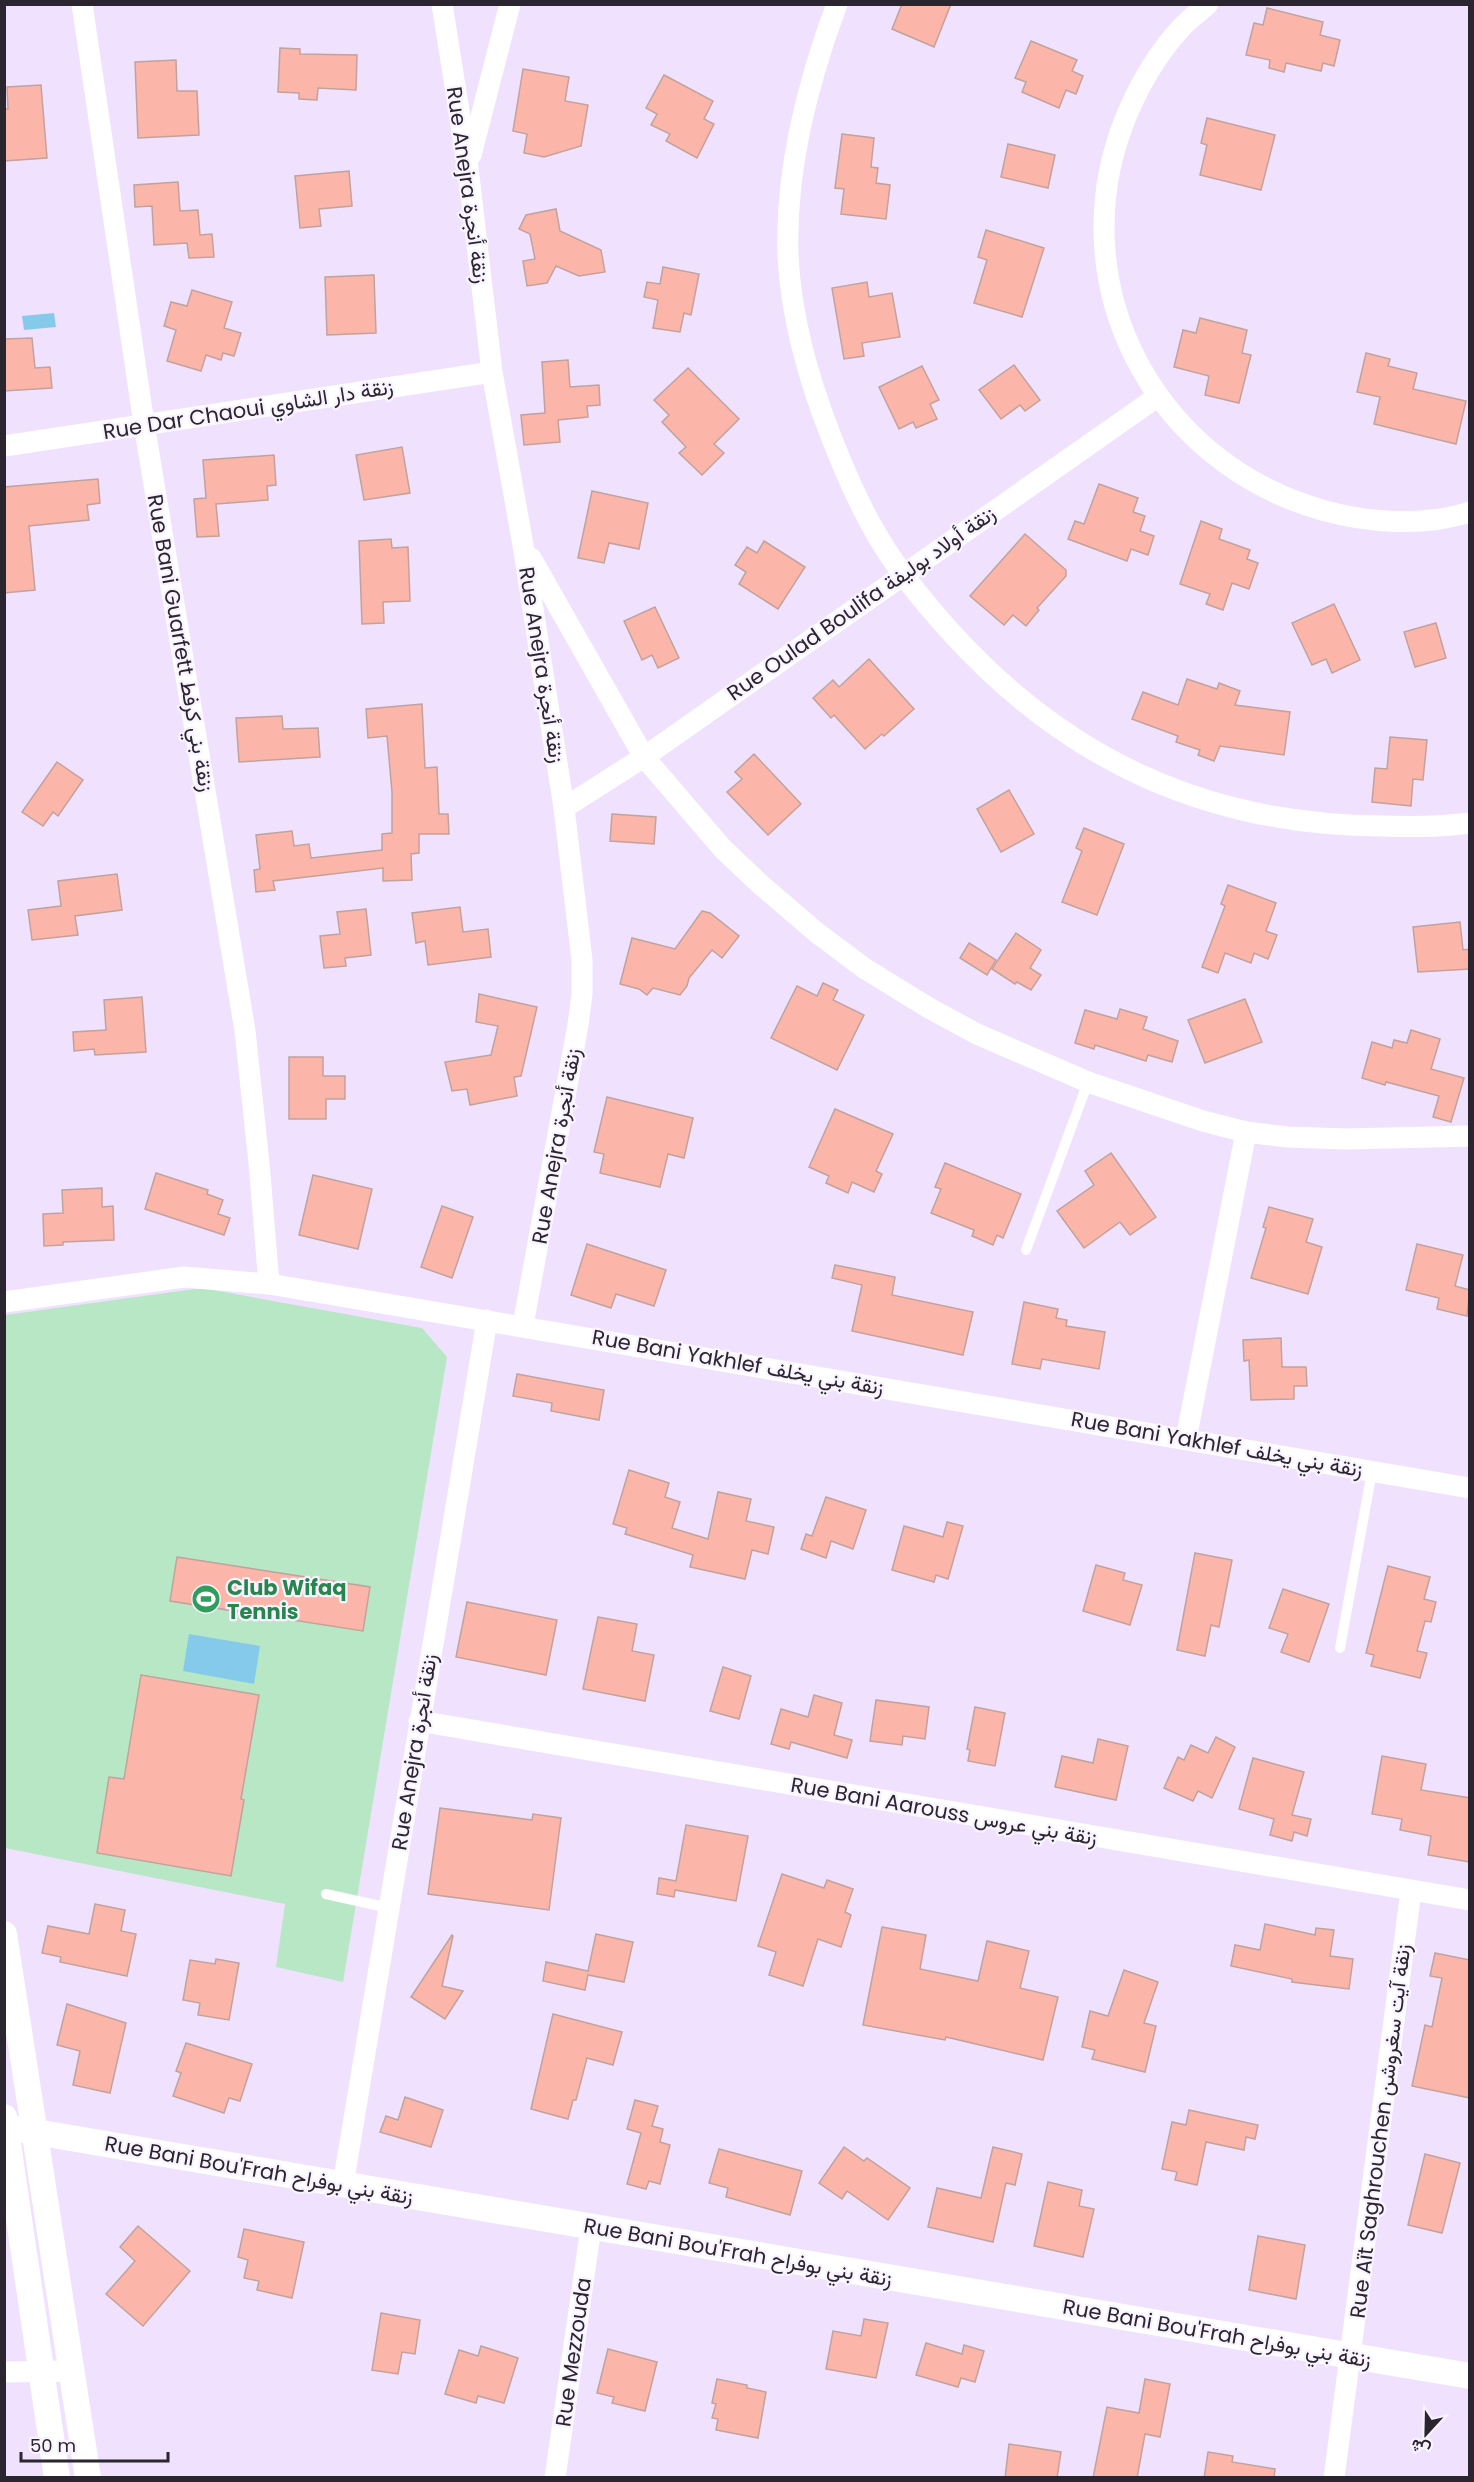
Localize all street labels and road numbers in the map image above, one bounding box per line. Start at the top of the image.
street label: Rue Anejra زنقة أنجرة [440,85,496,285]
street label: Rue Dar Chaoui زنقة دار الشاوي [101,372,396,449]
street label: Rue Bani Guarfett زنقة بني كرفط [138,492,221,795]
street label: Rue Oulad Boulifa زنقة أولاد بوليفة [721,499,1001,707]
street label: Rue Anejra زنقة أنجرة [512,565,572,765]
street label: Rue Anejra زنقة أنجرة [524,1046,588,1246]
street label: Rue Bani Yakhlef زنقة بني يخلف [589,1322,886,1405]
street label: Rue Bani Yakhlef زنقة بني يخلف [1068,1404,1365,1487]
street label: Rue Anejra زنقة أنجرة [384,1652,444,1852]
street label: Rue Bani Aarouss زنقة بني عروس [788,1770,1100,1855]
street label: Rue Aït Saghrouchen زنقة آيت سغروشن [1343,1942,1417,2320]
street label: Rue Bani Bou'Frah زنقة بني بوفراح [102,2129,416,2214]
street label: Rue Bani Bou'Frah زنقة بني بوفراح [581,2211,895,2296]
street label: Rue Mezzouda [548,2276,598,2428]
street label: Rue Bani Bou'Frah زنقة بني بوفراح [1060,2292,1374,2377]

